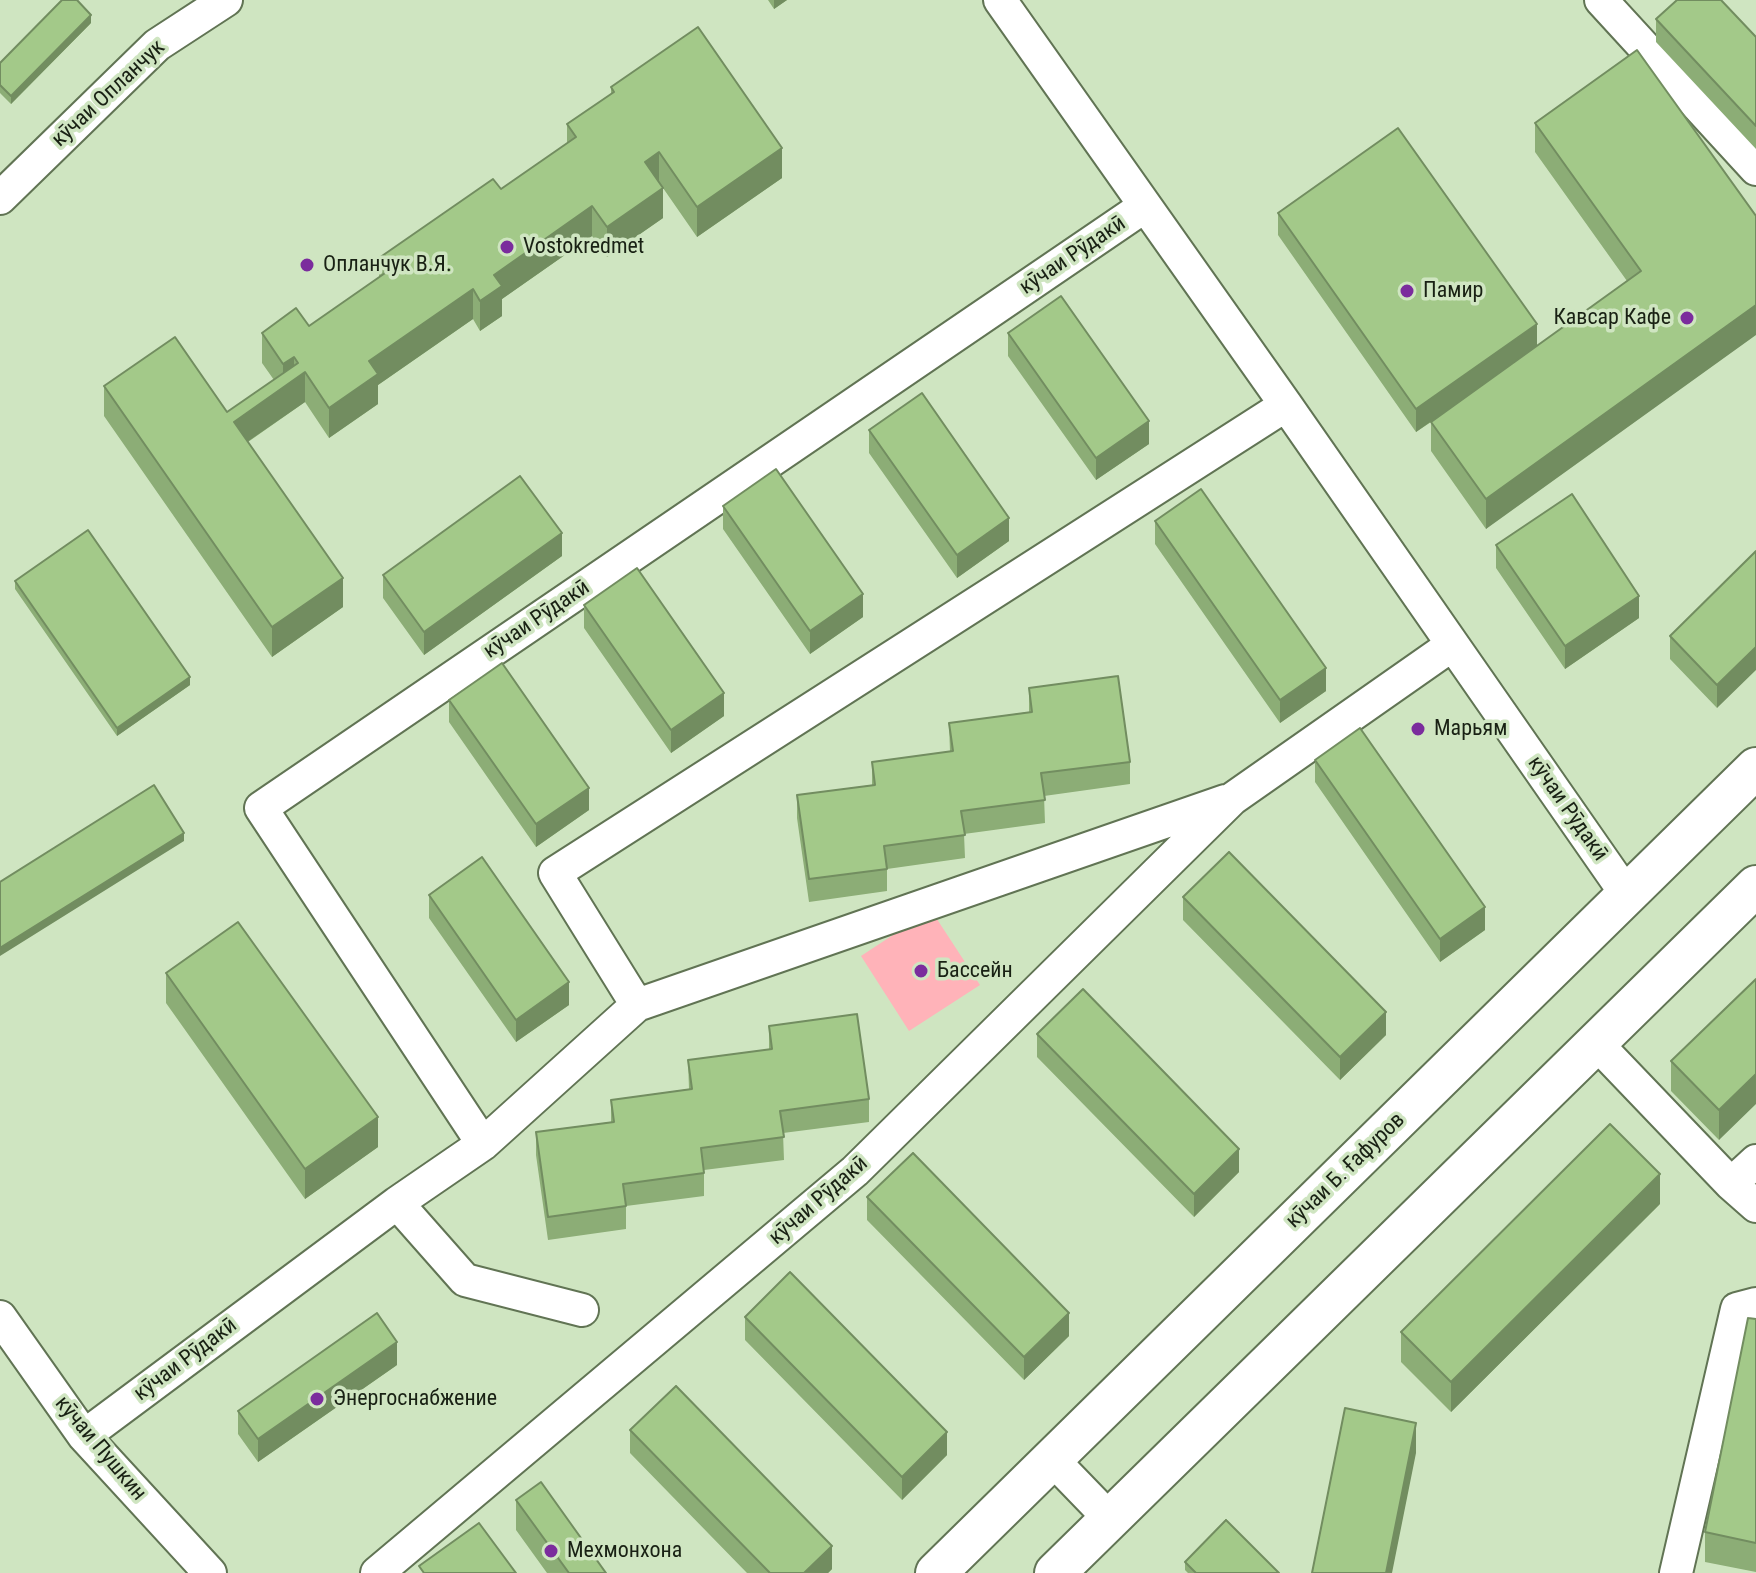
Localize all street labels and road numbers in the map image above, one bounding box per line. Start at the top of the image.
street label: кӯчаи Опланчук [47,35,171,153]
street label: кӯчаи Рӯдакӣ [1015,211,1131,301]
street label: кӯчаи Рӯдакӣ [479,575,595,665]
street label: кӯчаи Рӯдакӣ [1521,751,1613,867]
street label: кӯчаи Б. Ғафуров [1281,1108,1411,1234]
street label: кӯчаи Рӯдакӣ [764,1151,874,1251]
street label: кӯчаи Рӯдакӣ [129,1313,243,1407]
street label: кӯчаи Пушкин [49,1391,151,1507]

